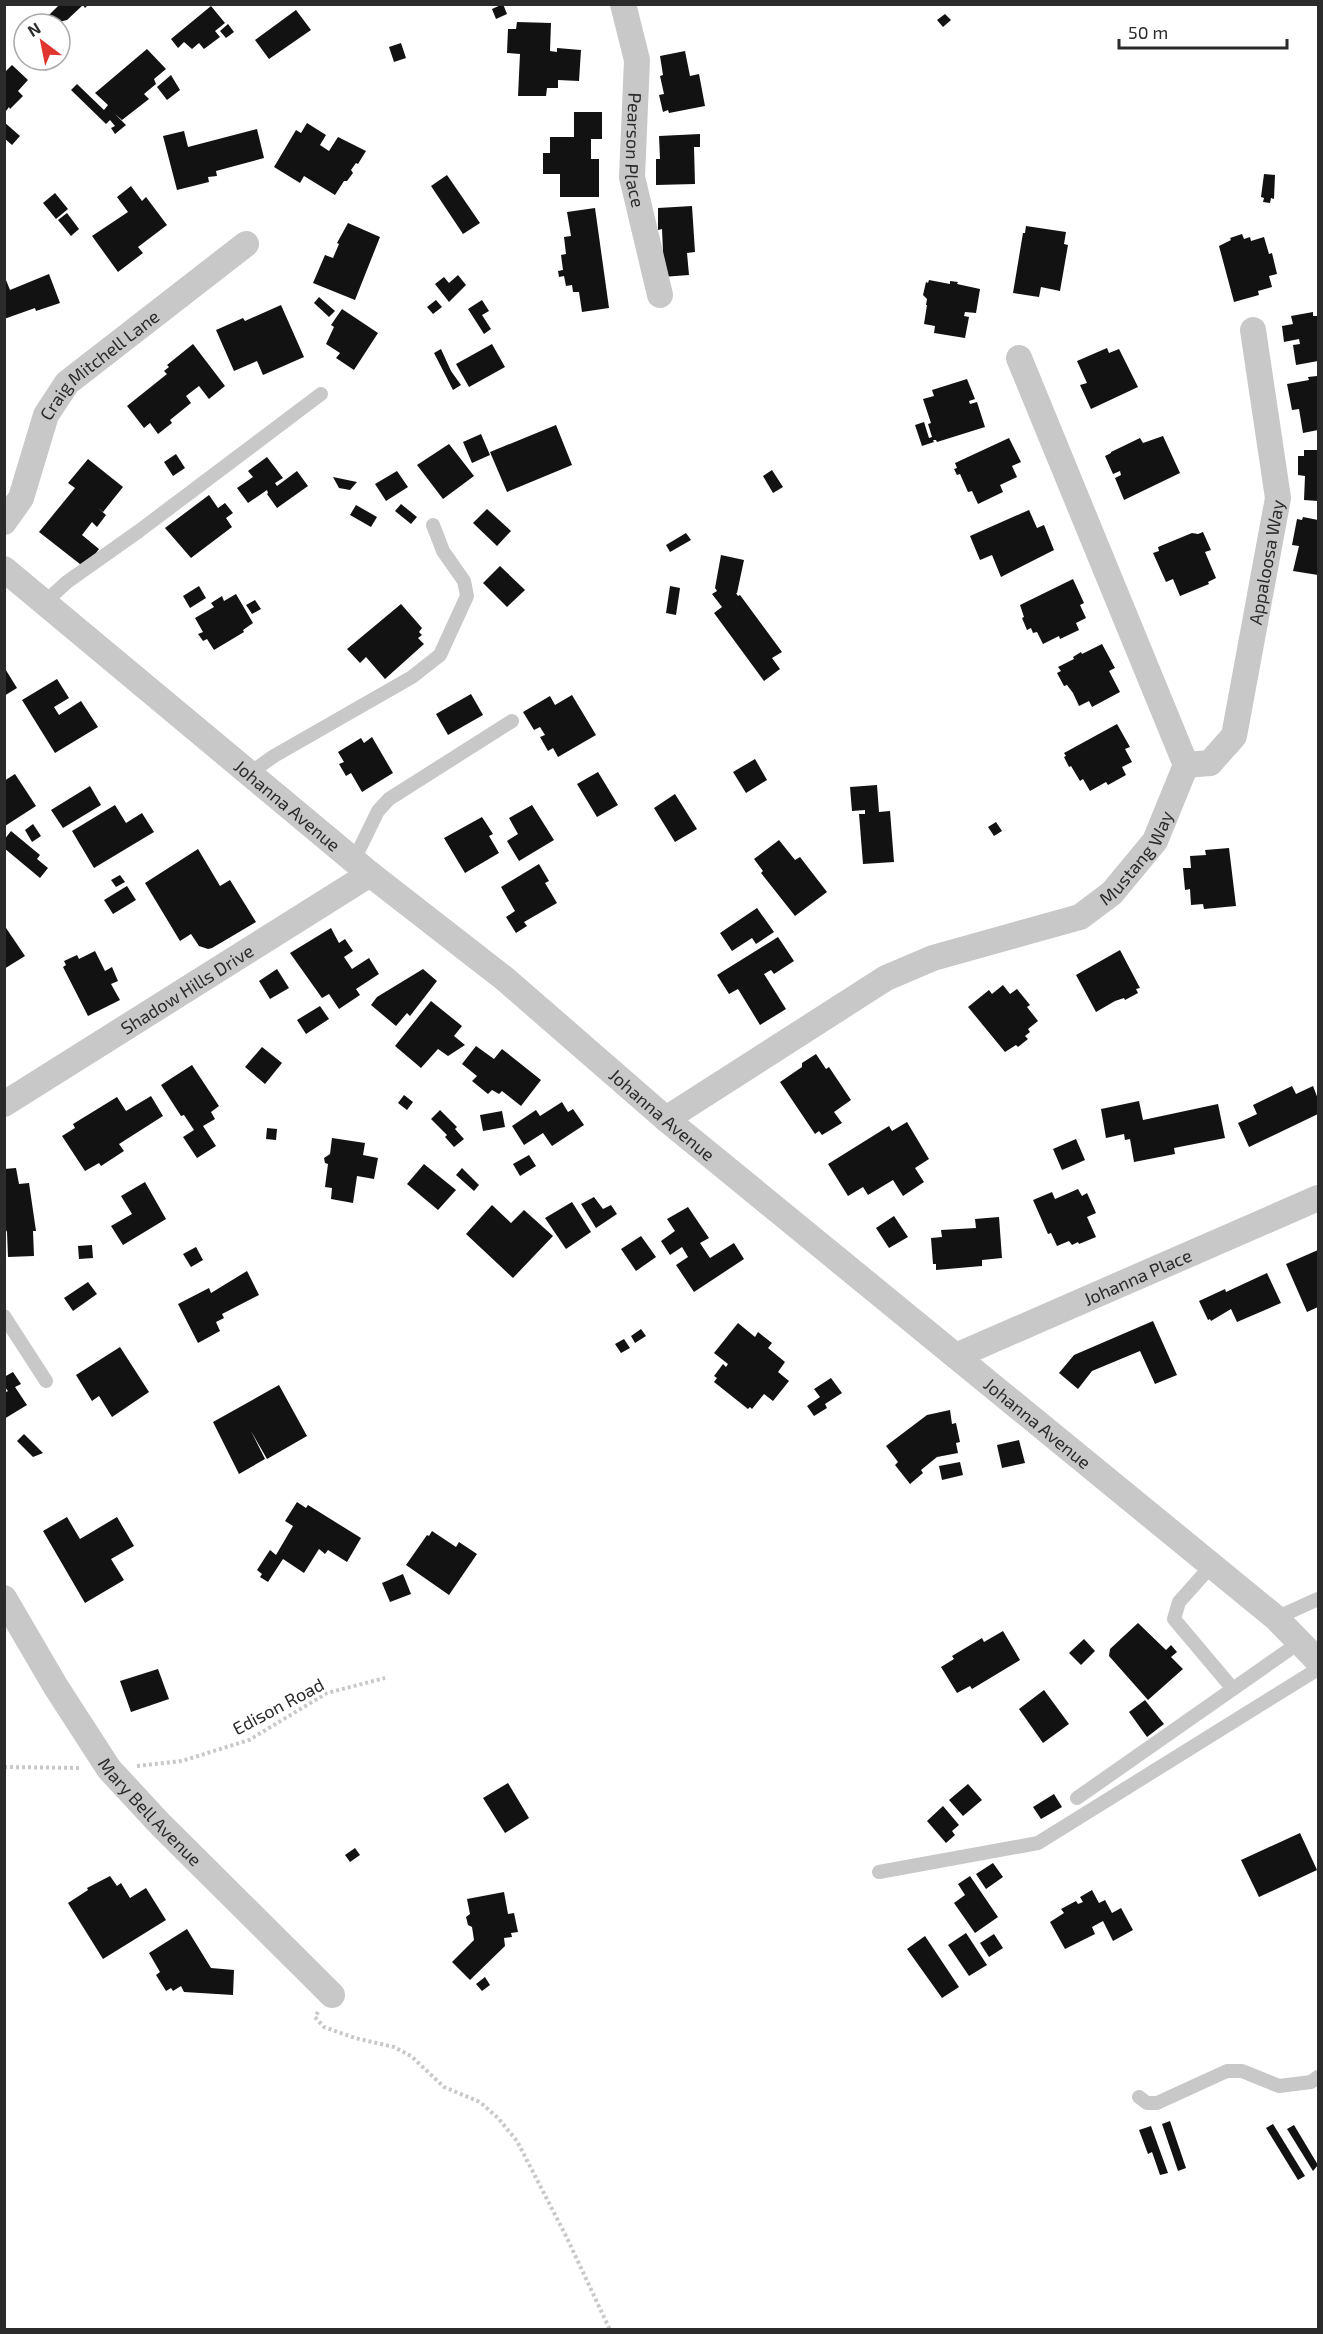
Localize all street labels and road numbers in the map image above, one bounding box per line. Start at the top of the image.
street label: Pearson Place [621,92,650,210]
street label: Craig Mitchell Lane [35,305,163,424]
street label: Appaloosa Way [1244,497,1289,627]
street label: Johanna Avenue [230,755,345,856]
street label: Mustang Way [1095,807,1177,910]
street label: Shadow Hills Drive [116,939,257,1039]
street label: Johanna Avenue [605,1064,719,1165]
street label: Johanna Place [1080,1244,1195,1310]
street label: Johanna Avenue [980,1373,1096,1473]
street label: Edison Road [229,1673,327,1739]
street label: Mary Bell Avenue [94,1754,207,1870]

